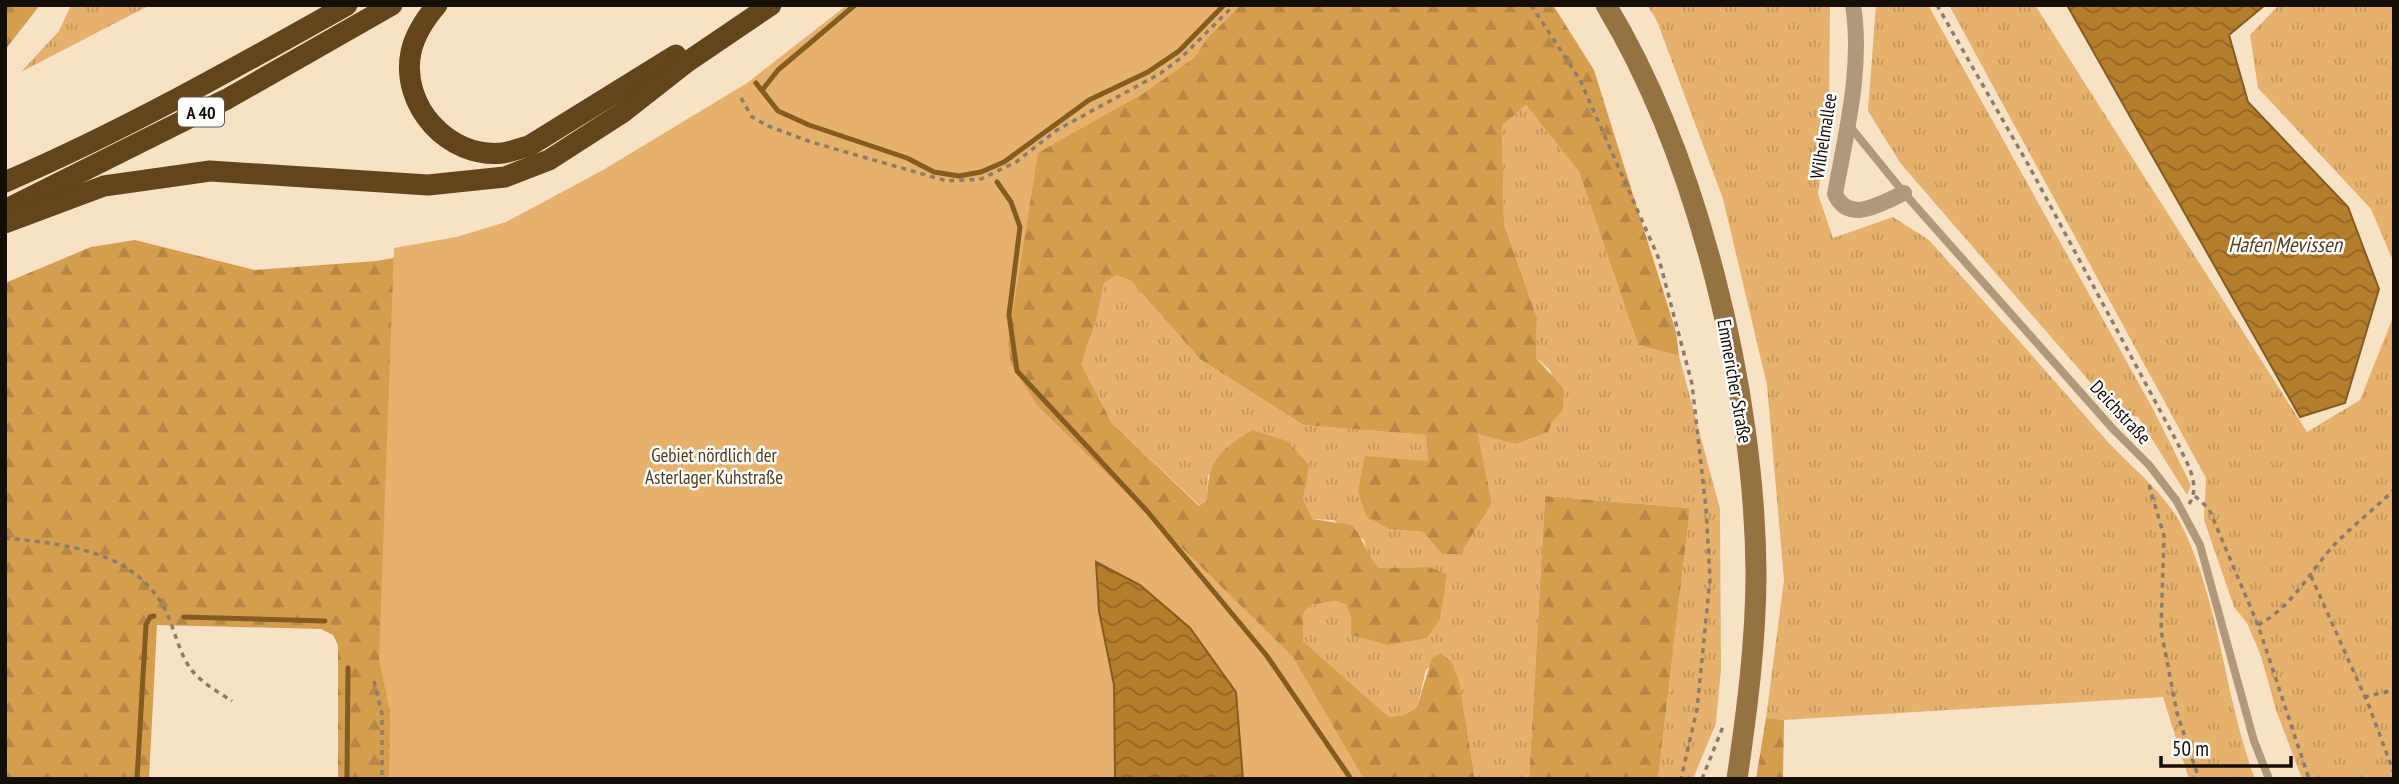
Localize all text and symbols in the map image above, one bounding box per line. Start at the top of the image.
street label: Wilhelmallee [1804,91,1842,181]
road number: A 40 [178,98,224,127]
water label: Hafen Mevissen [2228,231,2344,258]
street label: Emmericher Straße [1712,317,1758,445]
street label: Deichstraße [2085,375,2157,449]
park label: Gebiet nördlich der Asterlager Kuhstraße [645,443,783,489]
scale bar [2161,724,2290,768]
text: 50 m [2172,735,2209,762]

